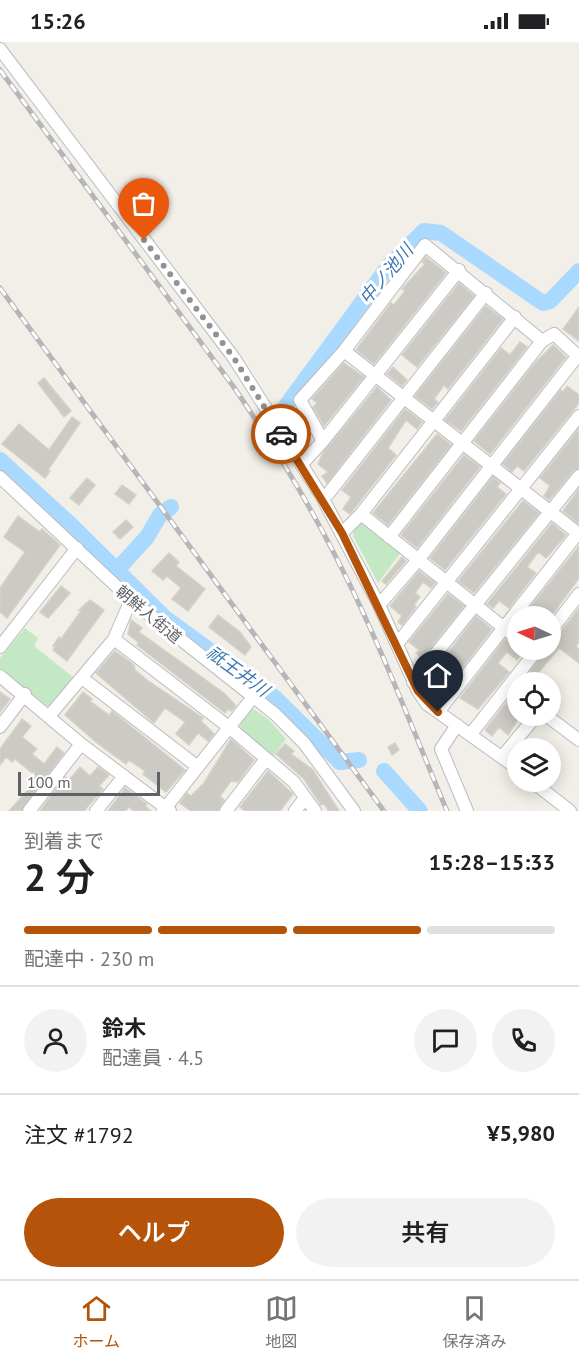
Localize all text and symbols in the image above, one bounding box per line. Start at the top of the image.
text: 15:26 [30,7,86,35]
pin [118,178,169,240]
icon: bag [127,187,160,220]
water label: 中ノ池川 [354,237,419,309]
courier [251,404,311,464]
icon: car [265,418,298,451]
street label: 朝鮮人街道 [112,581,186,647]
north arrow [507,606,561,660]
map controls [507,606,561,792]
water label: 祇王井川 [202,641,276,703]
pin [412,650,463,712]
icon: home [421,659,454,692]
button: locate [507,672,561,726]
button: layers [507,738,561,792]
scale bar [18,769,160,796]
text: 100 m [27,772,70,792]
text: 到着まで [24,828,104,854]
text: 15:28–15:33 [429,848,555,876]
text: 2 分 [24,851,95,902]
text: 配達中 · 230 m [24,946,154,972]
button: person [24,1009,87,1072]
button: chat [414,1009,477,1072]
button: phone [492,1009,555,1072]
text: 鈴木 [102,1014,146,1042]
text: 配達員 · 4.5 [102,1045,204,1071]
text: ¥5,980 [487,1119,555,1147]
text: 注文 #1792 [24,1121,134,1149]
button: ヘルプ [24,1198,284,1267]
button: 共有 [296,1198,555,1267]
tab: ホーム [72,1292,120,1352]
tab: 地図 [265,1292,298,1352]
tab: 保存済み [443,1292,507,1352]

